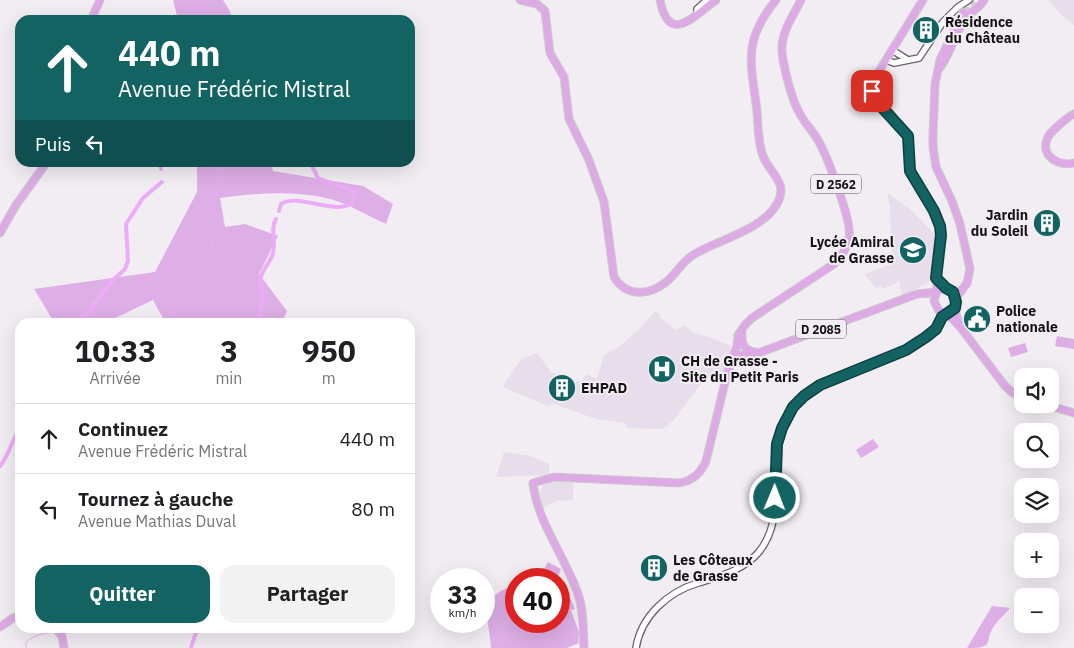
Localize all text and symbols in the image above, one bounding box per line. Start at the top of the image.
place label: Résidence du Château [945,13,1020,47]
building icon: Résidence du Château [911,15,941,45]
text: 440 m [118,30,221,76]
icon: ahead [35,35,100,100]
pin [851,70,893,112]
text: Avenue Frédéric Mistral [118,74,351,103]
icon: arrive [858,77,886,105]
icon: left [81,130,109,158]
text: Puis [35,132,71,156]
road number: D 2562 [811,174,861,193]
place label: Jardin du Soleil [971,206,1028,240]
building icon: Jardin du Soleil [1032,208,1062,238]
place label: Lycée Amiral de Grasse [810,233,894,267]
school or university icon: Lycée Amiral de Grasse [898,235,928,265]
place label: Police nationale [996,302,1058,336]
public building icon: Police nationale [962,304,992,334]
road number: D 2085 [796,320,846,338]
text: 10:33 [74,331,156,370]
text: 3 [220,331,238,370]
text: 950 [302,331,356,370]
place label: CH de Grasse - Site du Petit Paris [681,352,799,386]
hospital icon: CH de Grasse - Site du Petit Paris [647,354,677,384]
text: Arrivée [90,368,141,388]
text: min [215,368,242,388]
text: m [322,368,336,388]
map controls [1014,368,1059,633]
button: sound [1014,368,1059,413]
building icon: EHPAD [547,373,577,403]
place label: EHPAD [581,379,627,397]
text: Continuez [78,417,168,441]
button: search [1014,423,1059,468]
icon: ahead [35,425,63,453]
text: 440 m [340,427,395,451]
text: Avenue Frédéric Mistral [78,441,247,461]
position arrow [748,471,800,523]
button: layers [1014,478,1059,523]
text: Tournez à gauche [78,487,234,511]
icon: left [35,495,63,523]
text: 80 m [351,497,395,521]
text: Avenue Mathias Duval [78,511,236,531]
button: + [1014,533,1059,578]
place label: Les Côteaux de Grasse [673,551,753,585]
building icon: Les Côteaux de Grasse [639,553,669,583]
button: Quitter [35,565,210,623]
button: Partager [220,565,395,623]
speed limit sign: 40 [505,568,570,633]
text: 33 [447,578,478,611]
button: − [1014,588,1059,633]
text: km/h [448,605,477,620]

